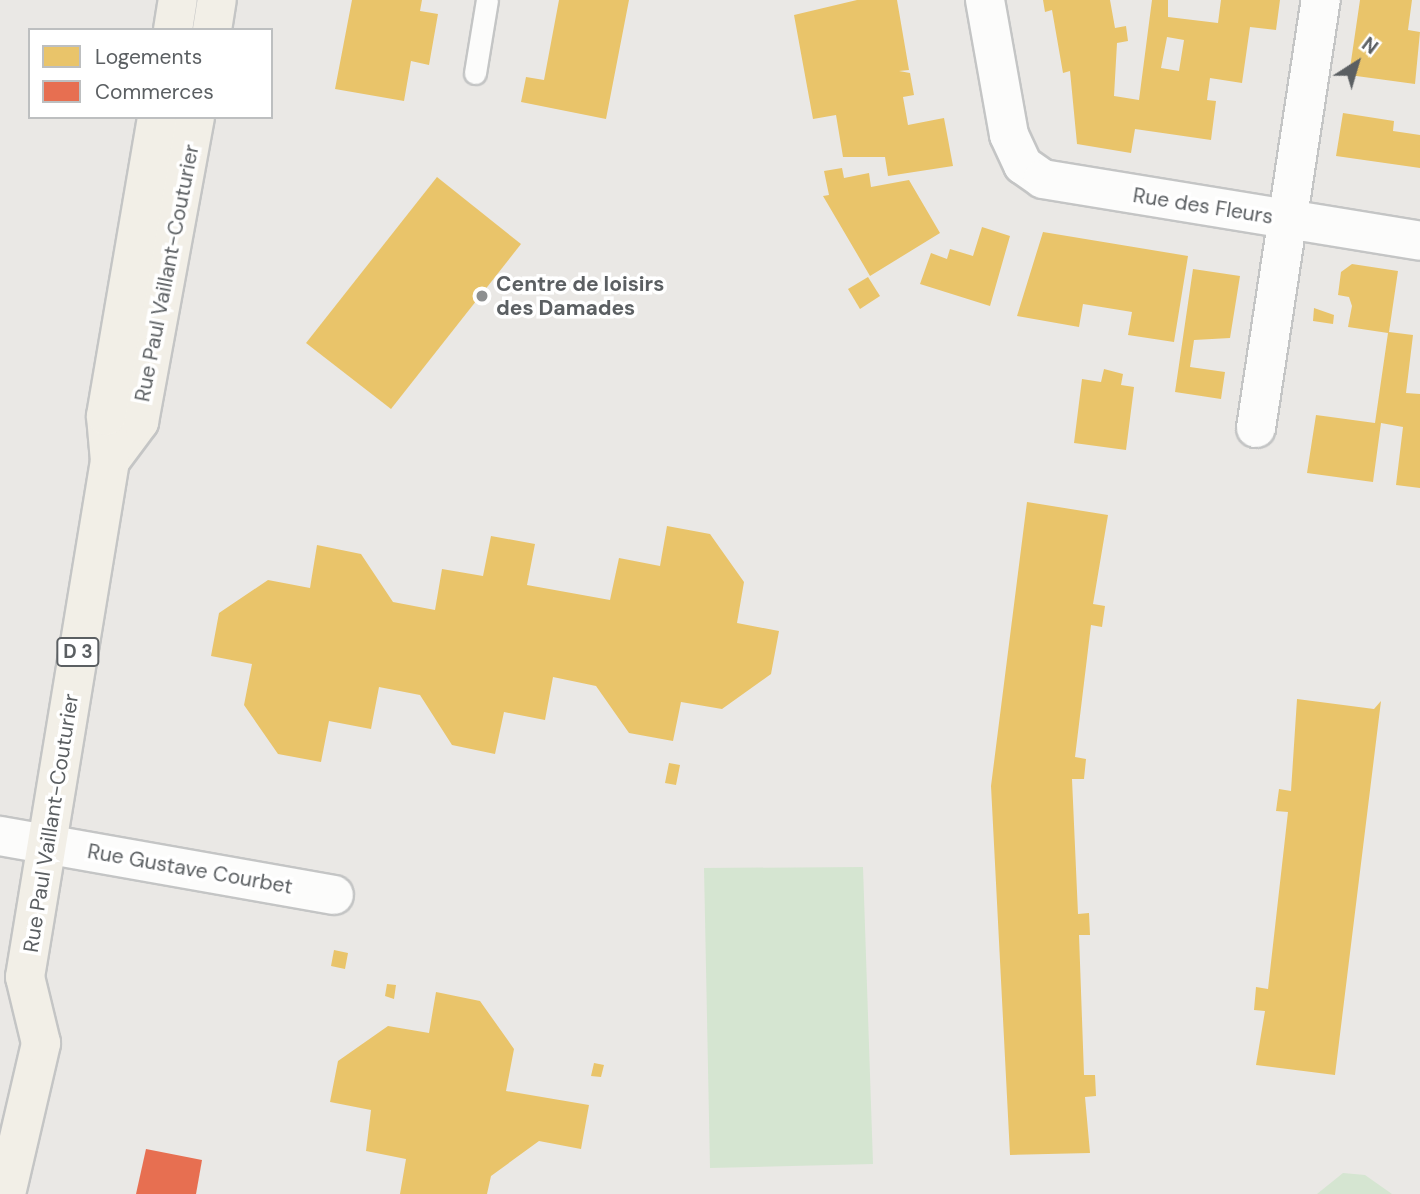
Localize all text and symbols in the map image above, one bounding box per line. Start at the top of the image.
legend [28,28,273,119]
north arrow [1322,28,1392,98]
text: N [1357,32,1383,60]
text: Logements [95,43,202,71]
text: Commerces [95,78,214,106]
street label: Rue Paul Vaillant-Couturier [130,142,204,404]
street label: Rue des Fleurs [1131,182,1275,230]
place label: Centre de loisirs des Damades [496,271,664,321]
marker: Centre de loisirs des Damades [474,288,490,304]
road number: D 3 [55,636,101,667]
street label: Rue Paul Vaillant-Couturier [18,692,84,954]
street label: Rue Gustave Courbet [86,839,294,899]

